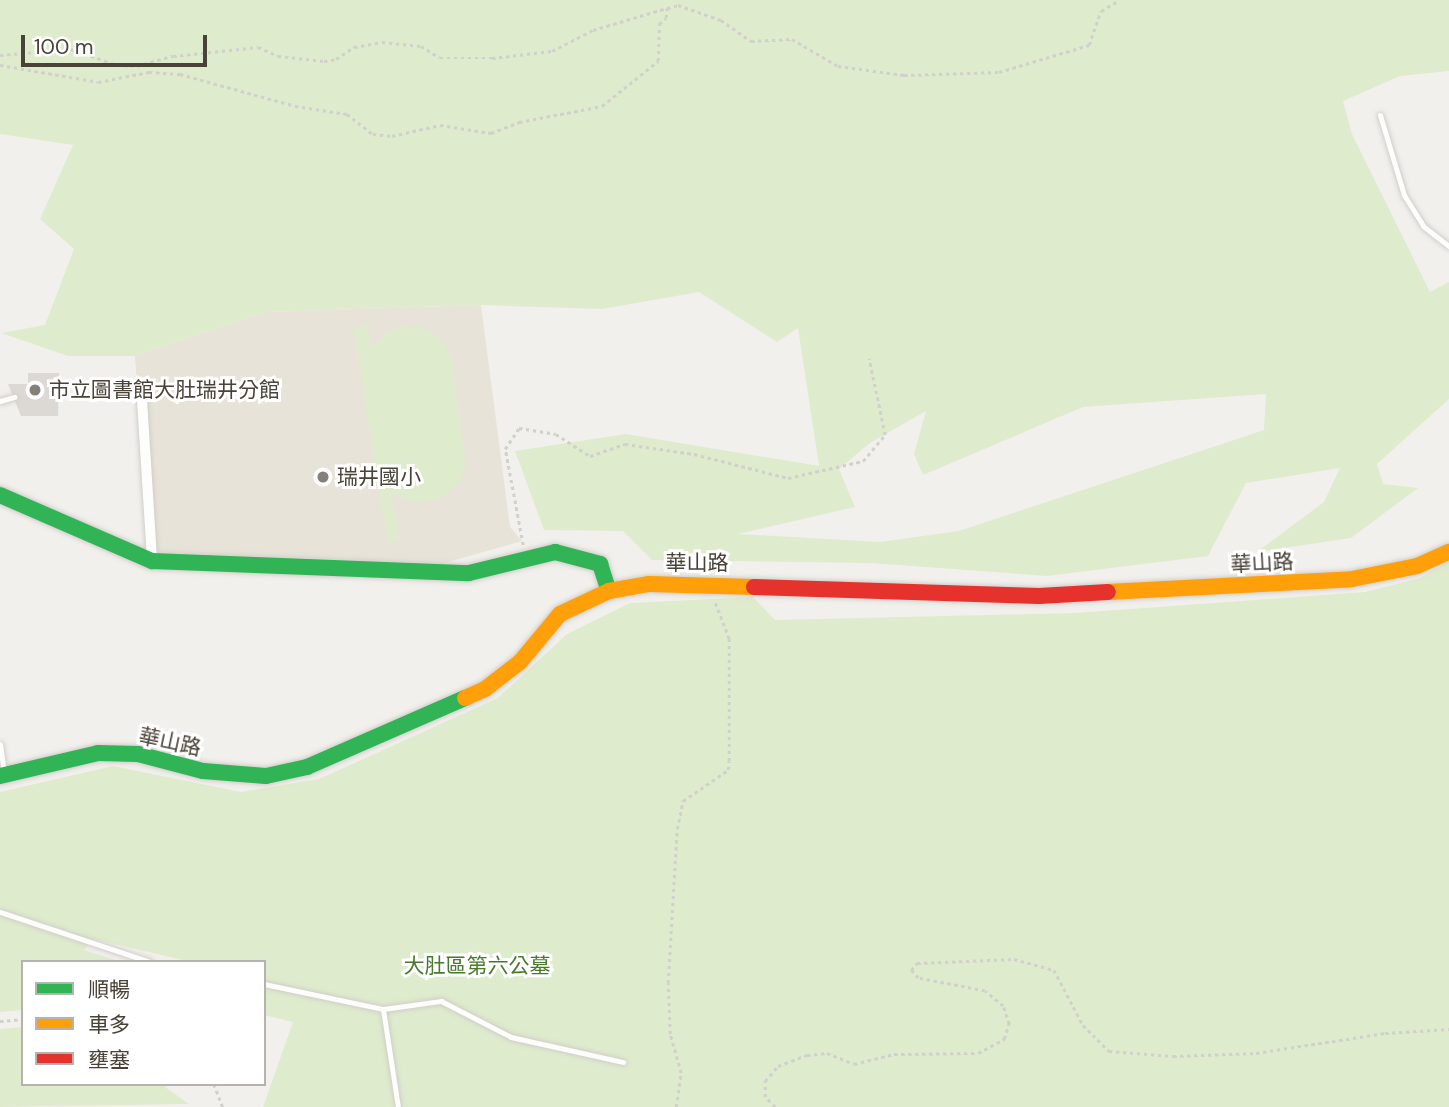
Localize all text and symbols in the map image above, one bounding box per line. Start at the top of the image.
scale bar [24,21,210,65]
text: 100 m [34,33,94,61]
place label: 市立圖書館大肚瑞井分館 [49,377,280,403]
marker: 市立圖書館大肚瑞井分館 [27,382,43,398]
place label: 瑞井國小 [337,464,421,490]
marker: 瑞井國小 [315,469,331,485]
street label: 華山路 [1230,549,1294,577]
street label: 華山路 [666,550,728,576]
street label: 華山路 [137,723,203,761]
park label: 大肚區第六公墓 [404,953,550,979]
legend [21,960,266,1086]
text: 順暢 [88,976,130,1004]
text: 車多 [88,1011,130,1039]
text: 壅塞 [88,1046,130,1074]

